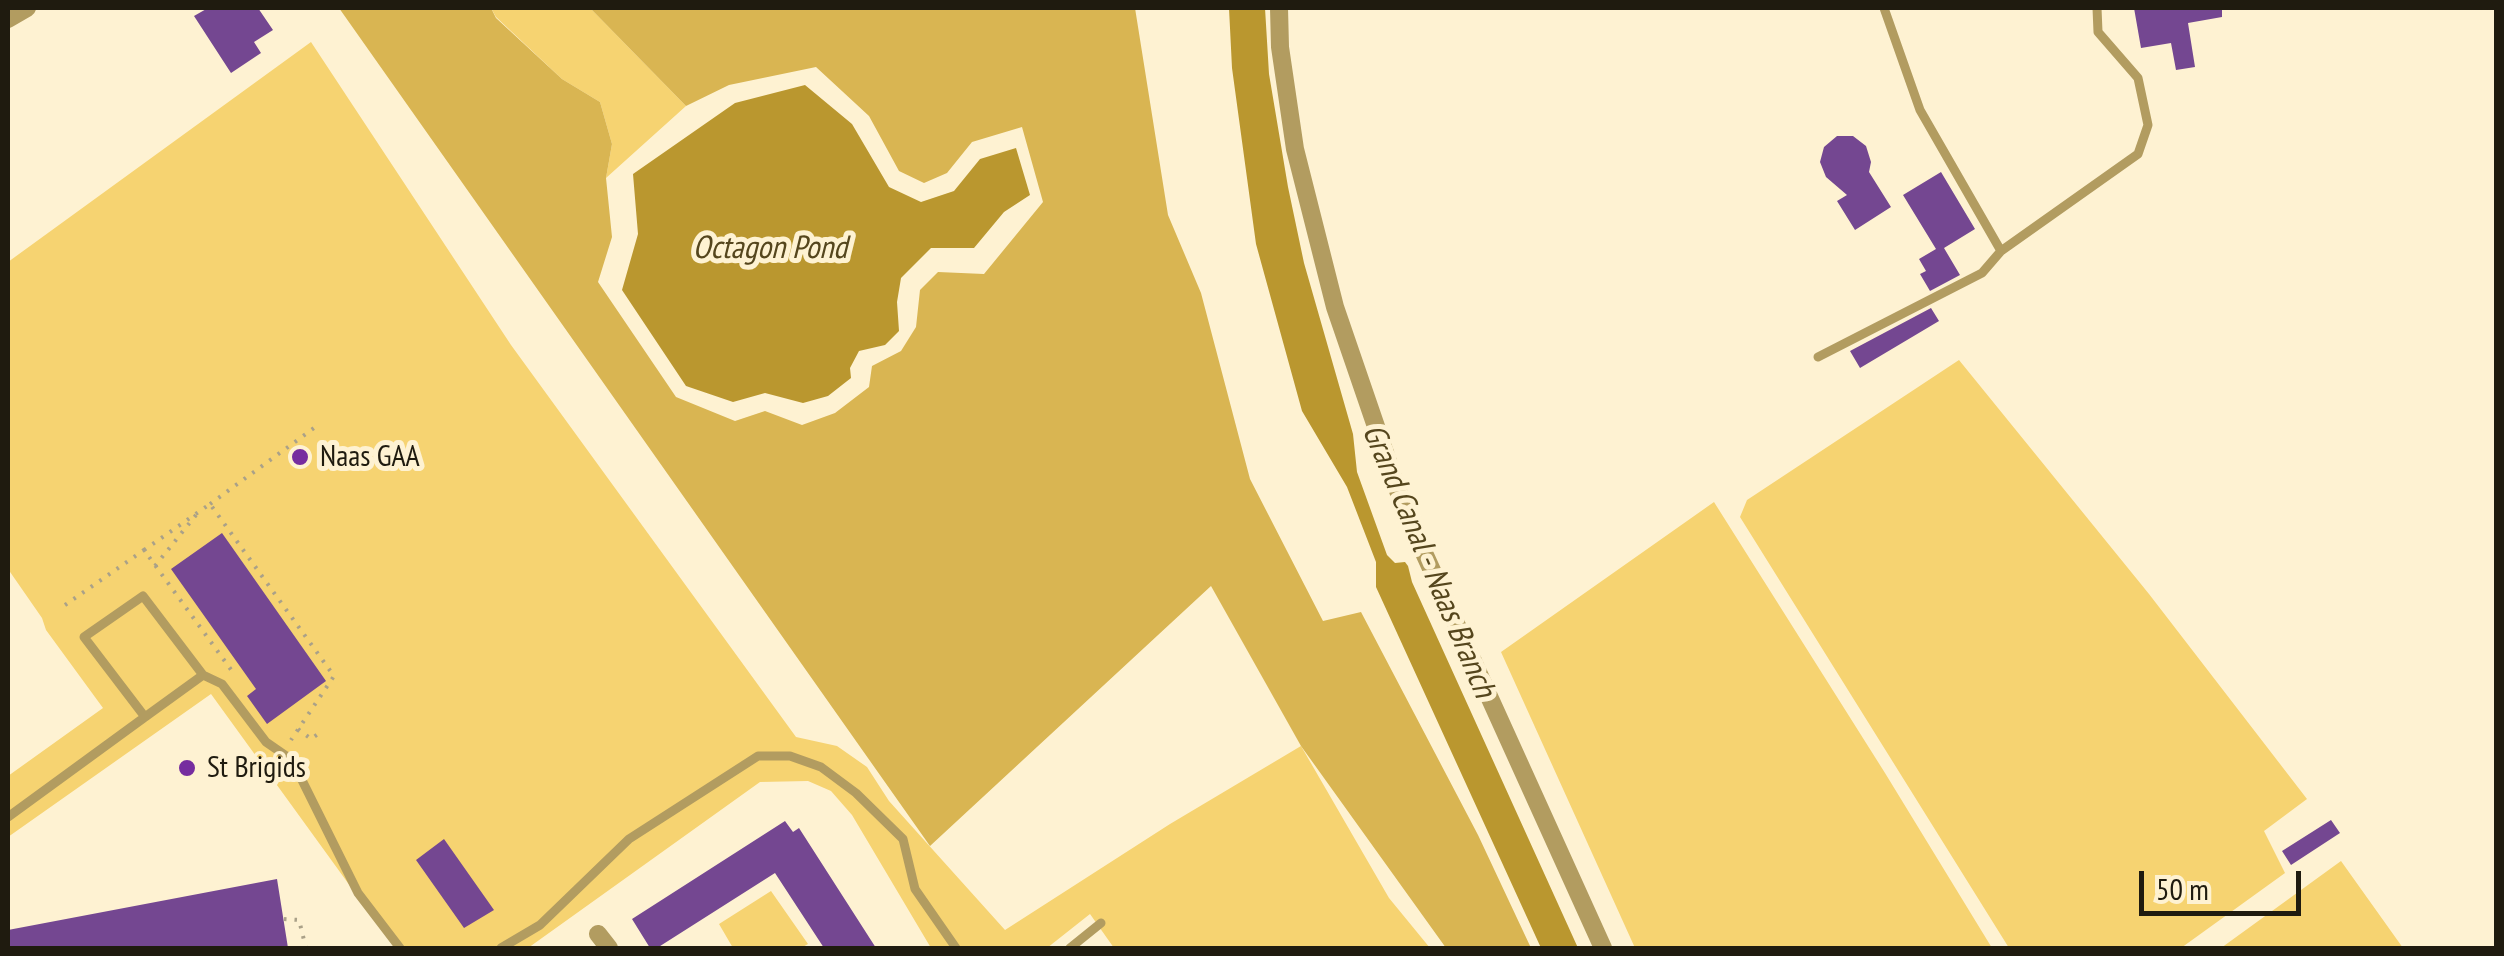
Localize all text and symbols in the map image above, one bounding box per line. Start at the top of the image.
water label: Octagon Pond [693,230,847,268]
water label: Grand Canal - Naas Branch [1353,419,1503,703]
place label: Naas GAA [320,439,420,475]
marker: Naas GAA [289,446,311,468]
place label: St Brigids [207,750,306,786]
marker: St Brigids [176,757,198,779]
scale bar [2144,851,2306,913]
text: 50 m [2156,869,2209,908]

